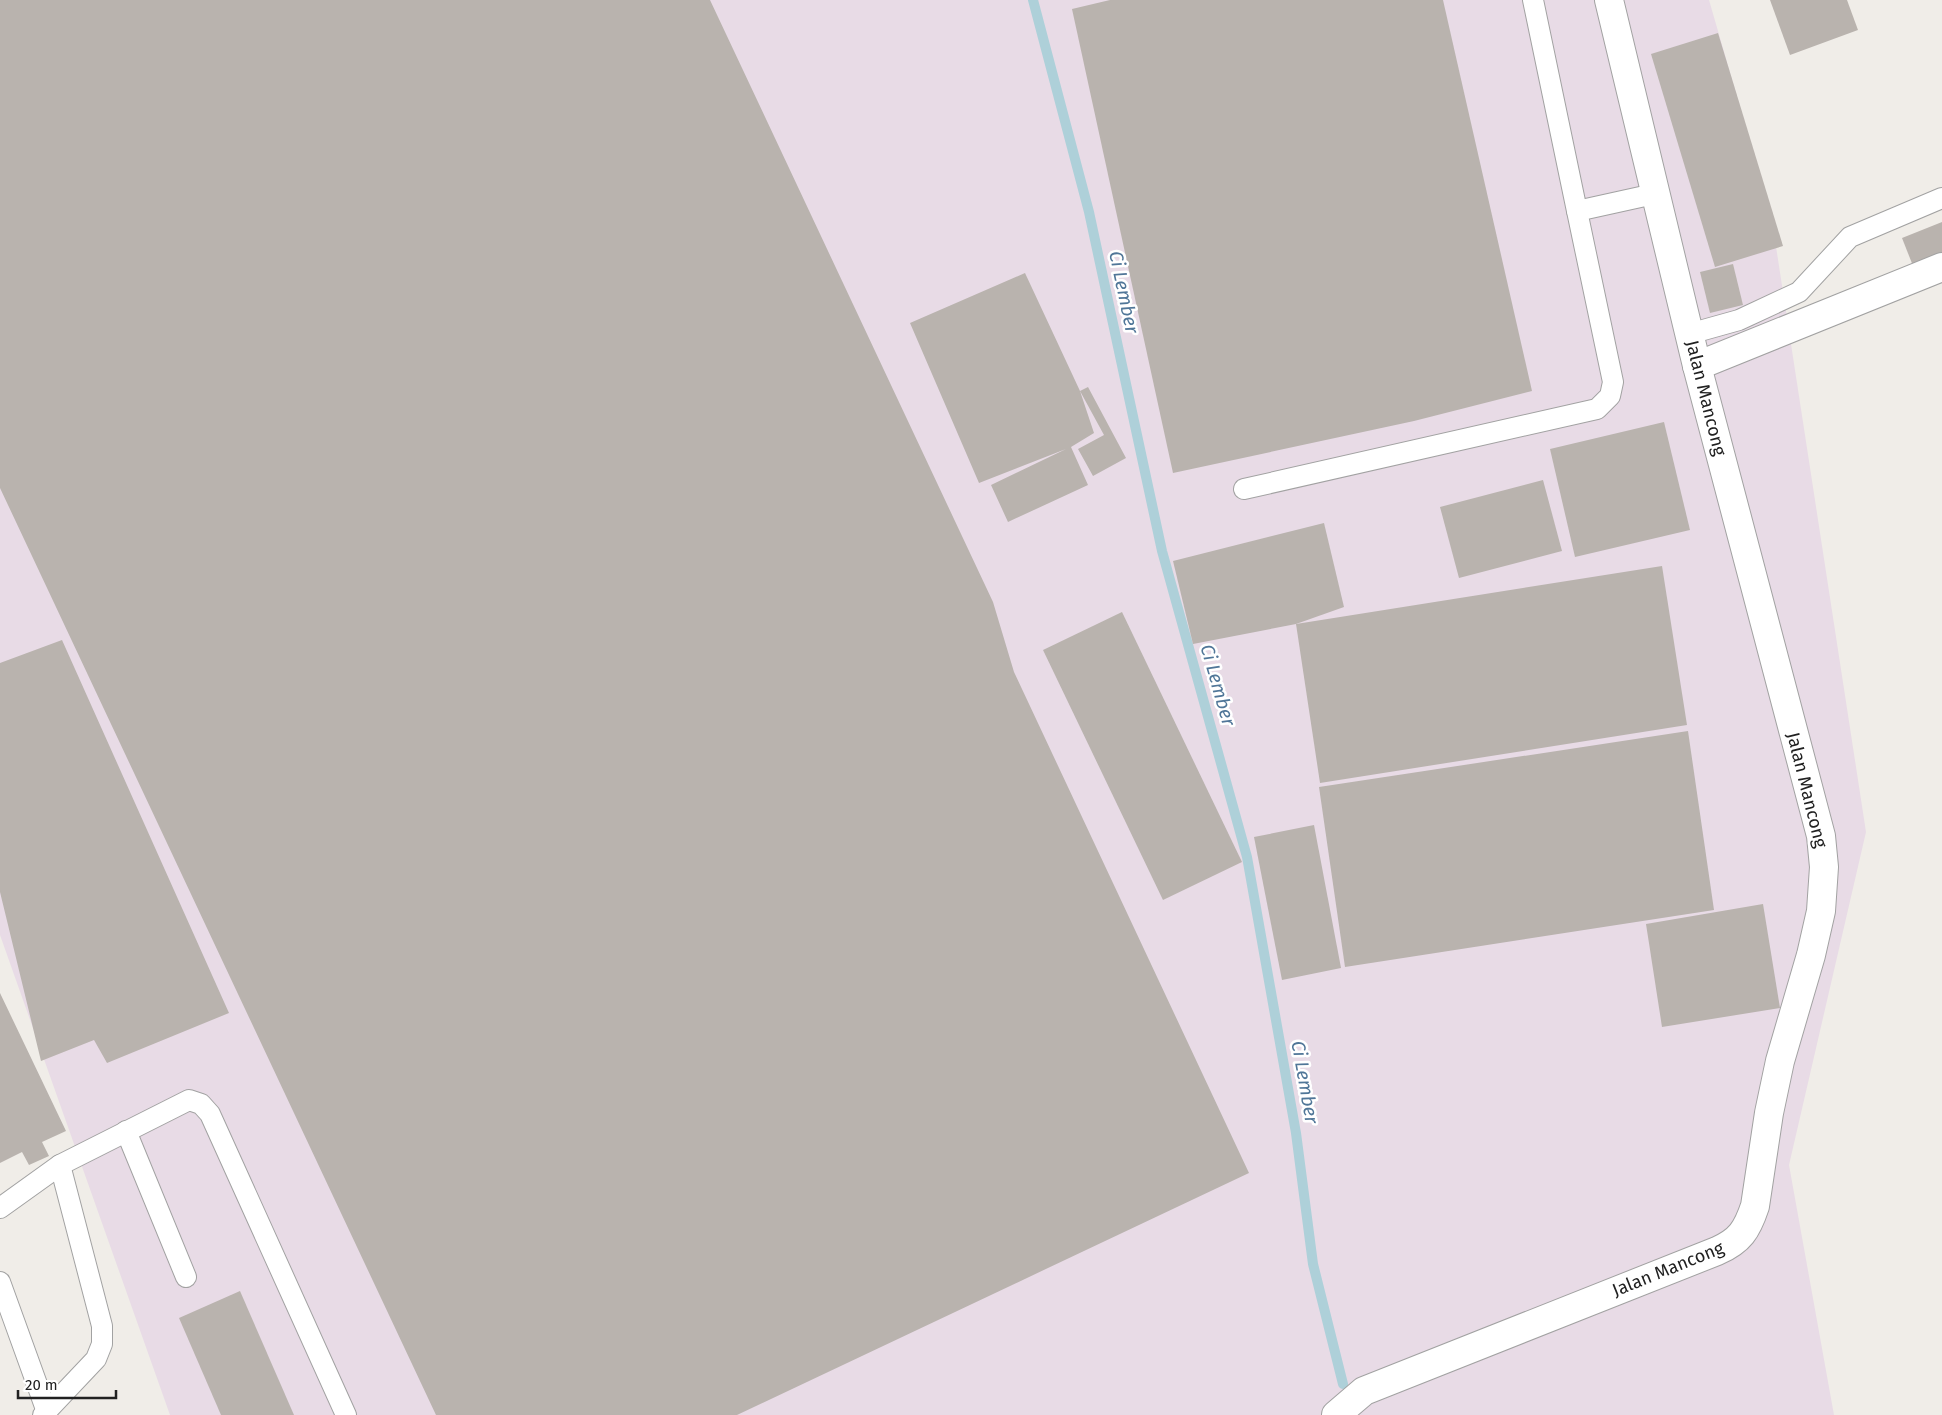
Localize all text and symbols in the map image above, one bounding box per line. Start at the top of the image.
water label: Ci Lember [1104,249,1144,336]
street label: Jalan Mancong [1681,338,1731,459]
water label: Ci Lember [1195,642,1241,729]
street label: Jalan Mancong [1782,730,1832,851]
water label: Ci Lember [1286,1039,1324,1126]
street label: Jalan Mancong [1609,1236,1728,1301]
scale bar [18,1368,115,1400]
text: 20 m [25,1376,58,1394]

